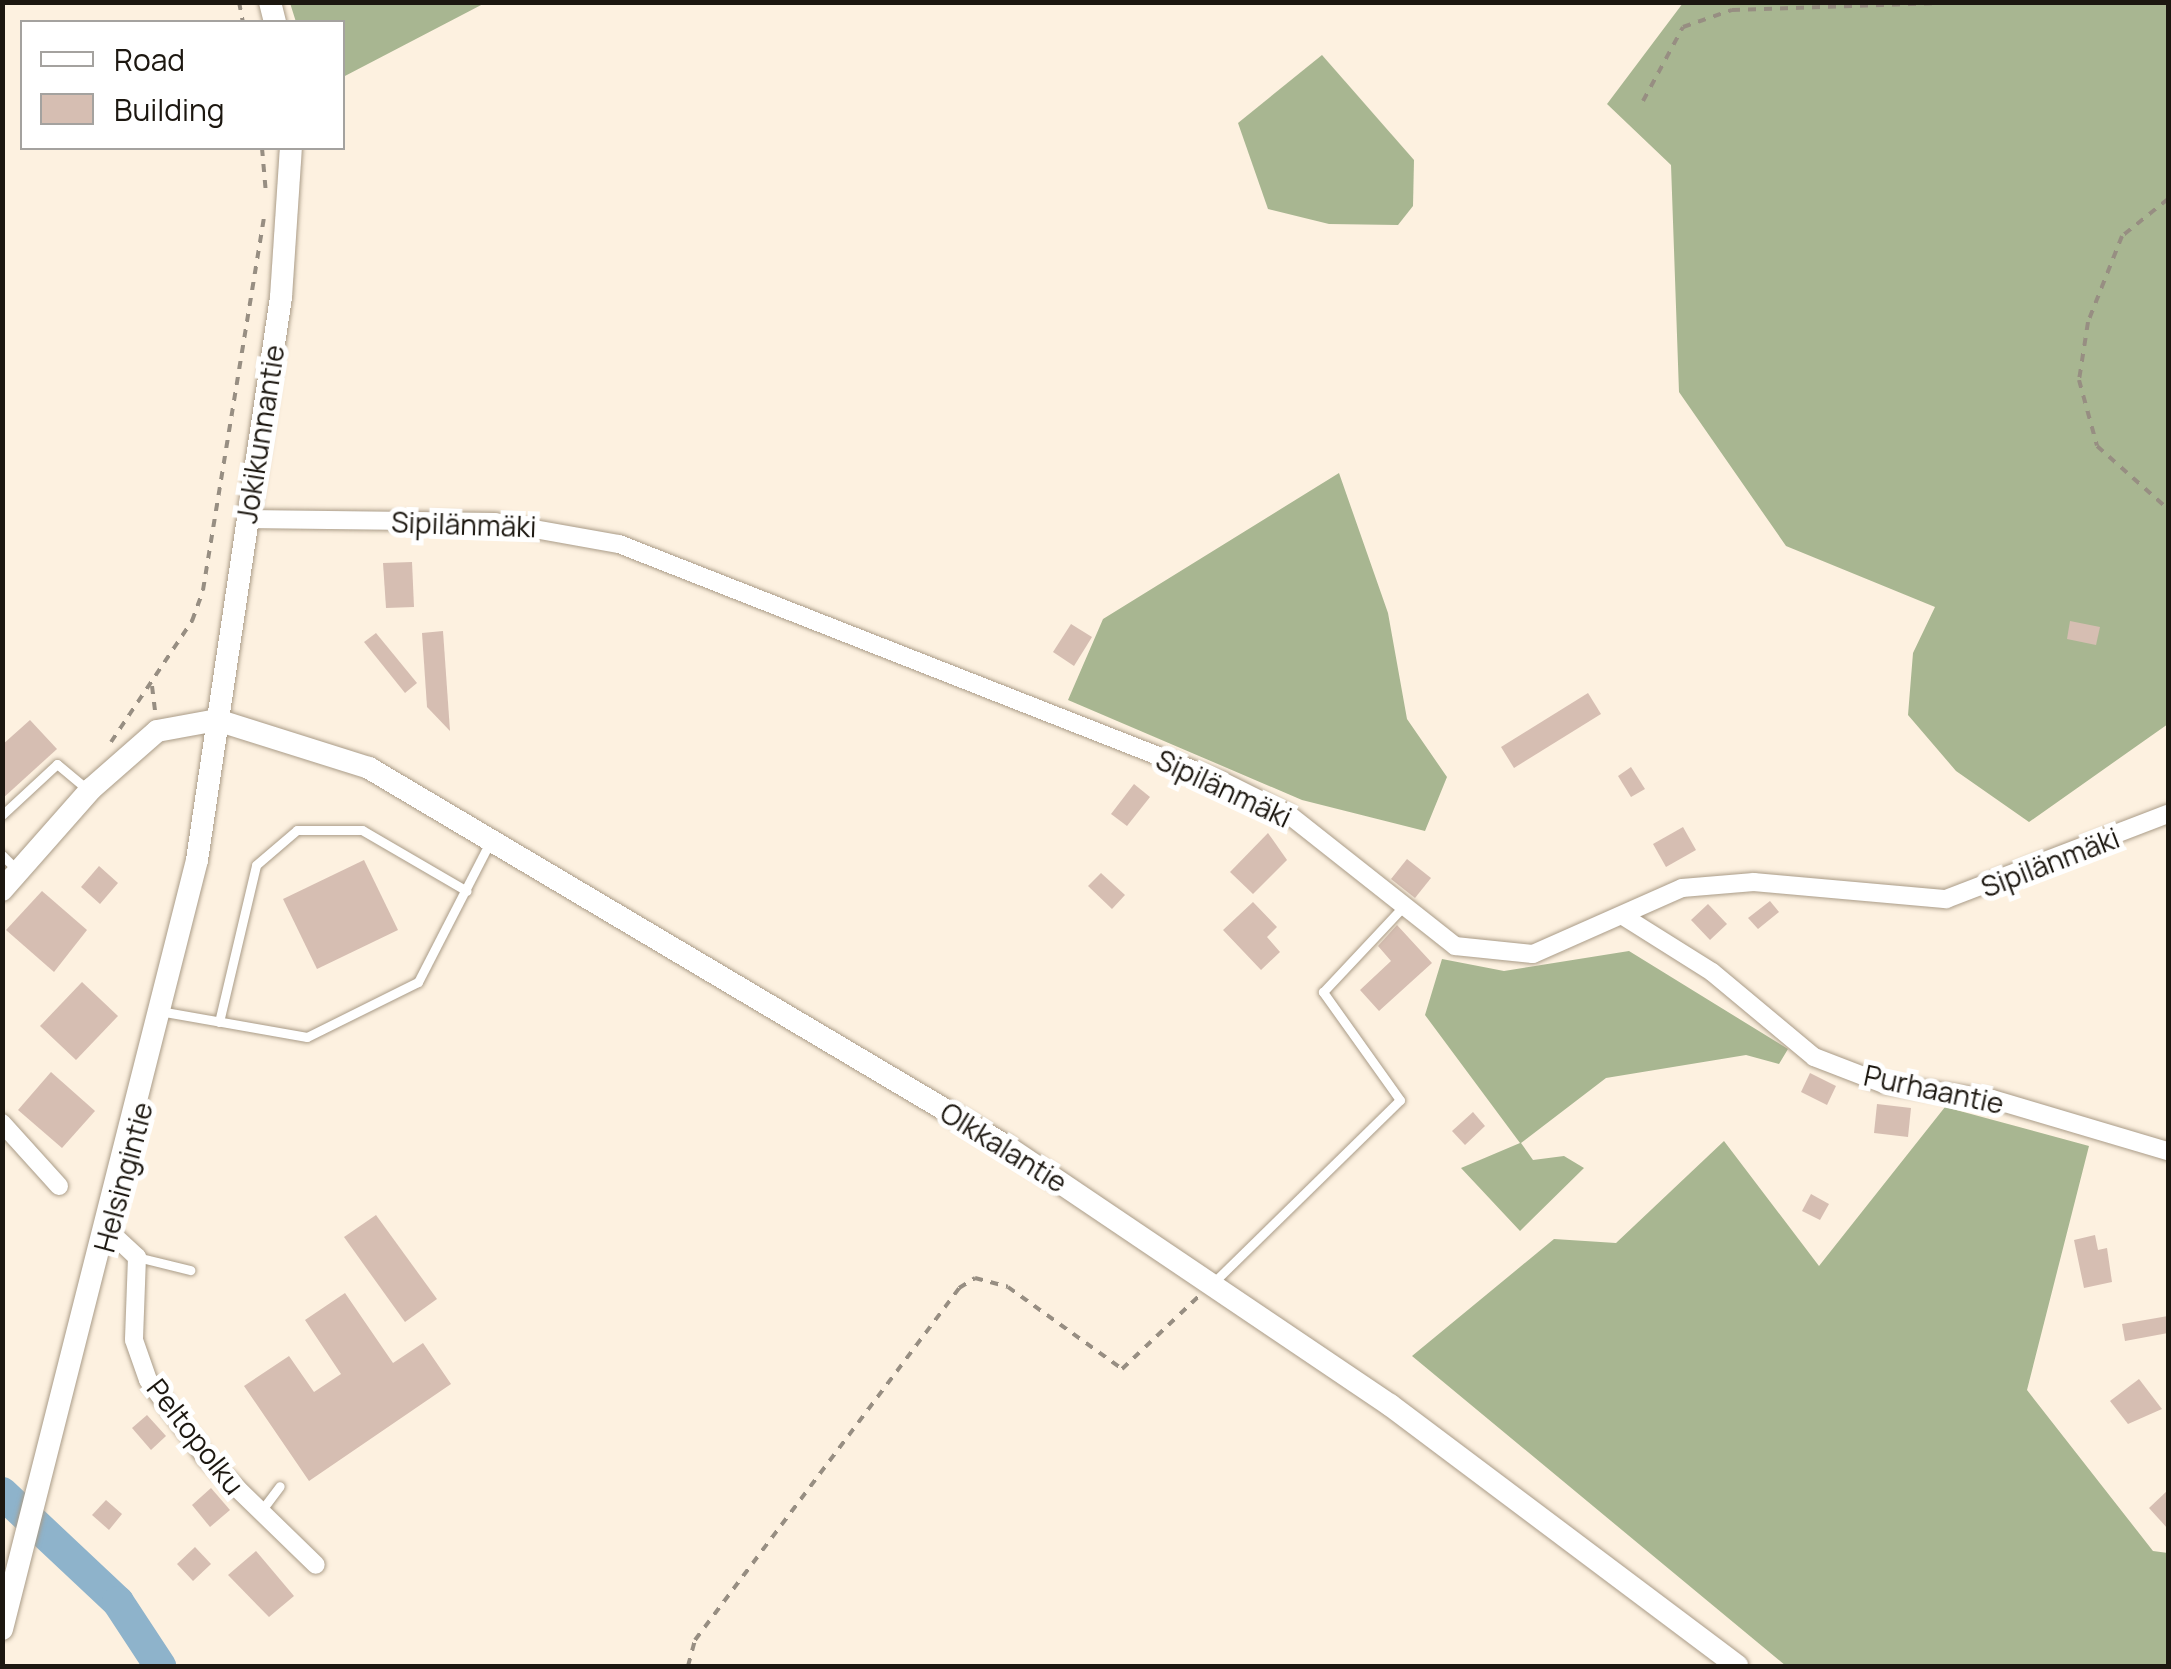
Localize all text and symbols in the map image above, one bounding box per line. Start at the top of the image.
legend [20,20,345,150]
text: Road [114,39,185,80]
text: Building [114,89,225,130]
street label: Jokikunnantie [229,342,291,526]
street label: Sipilänmäki [391,505,537,543]
street label: Sipilänmäki [1151,742,1297,834]
street label: Sipilänmäki [1976,820,2124,904]
street label: Purhaantie [1861,1058,2007,1120]
street label: Olkkalantie [934,1095,1074,1199]
street label: Helsingintie [87,1098,159,1256]
street label: Peltopolku [141,1372,251,1500]

